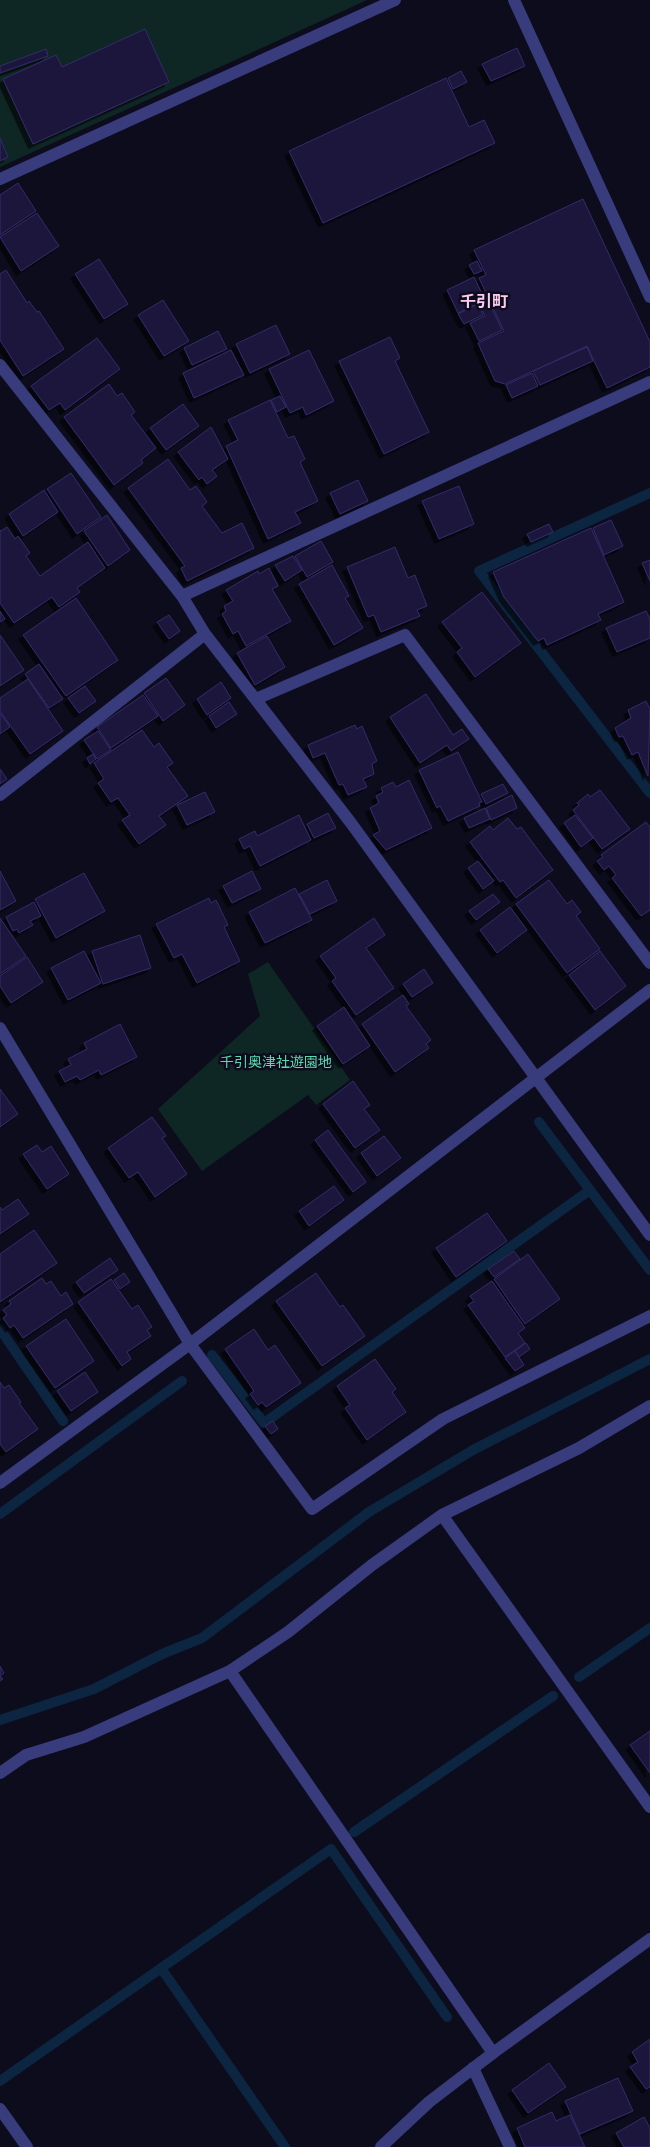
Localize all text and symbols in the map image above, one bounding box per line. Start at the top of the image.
district label: 千引町 [460,291,508,311]
park label: 千引奥津社遊園地 [220,1053,332,1071]

